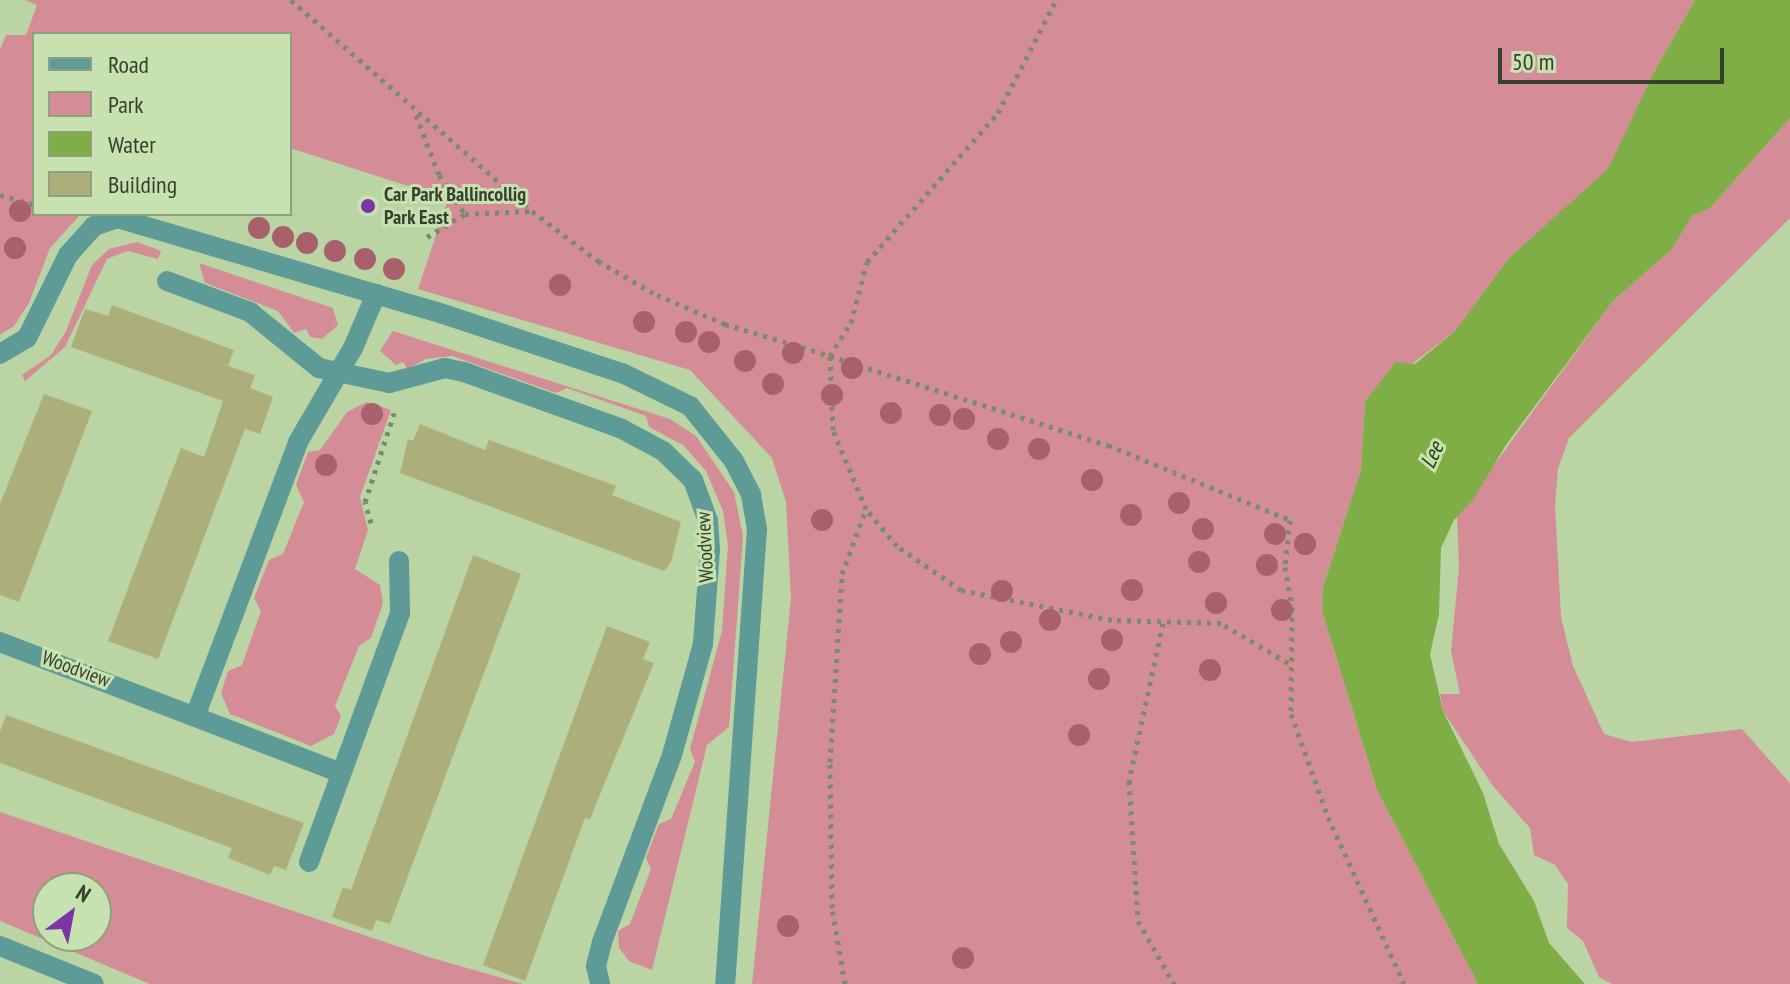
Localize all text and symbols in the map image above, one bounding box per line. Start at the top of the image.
legend [32,32,292,216]
scale bar [1502,32,1728,82]
text: 50 m [1512,46,1554,77]
text: Road [108,49,149,80]
text: Park [108,89,144,120]
text: Water [108,129,156,160]
text: Building [108,169,177,200]
place label: Car Park Ballincollig Park East [384,182,527,229]
marker: Car Park Ballincollig Park East [359,197,377,215]
water label: Lee [1415,438,1449,472]
street label: Woodview [691,511,719,583]
street label: Woodview [39,646,113,692]
north arrow [32,872,112,952]
text: N [71,878,96,908]

